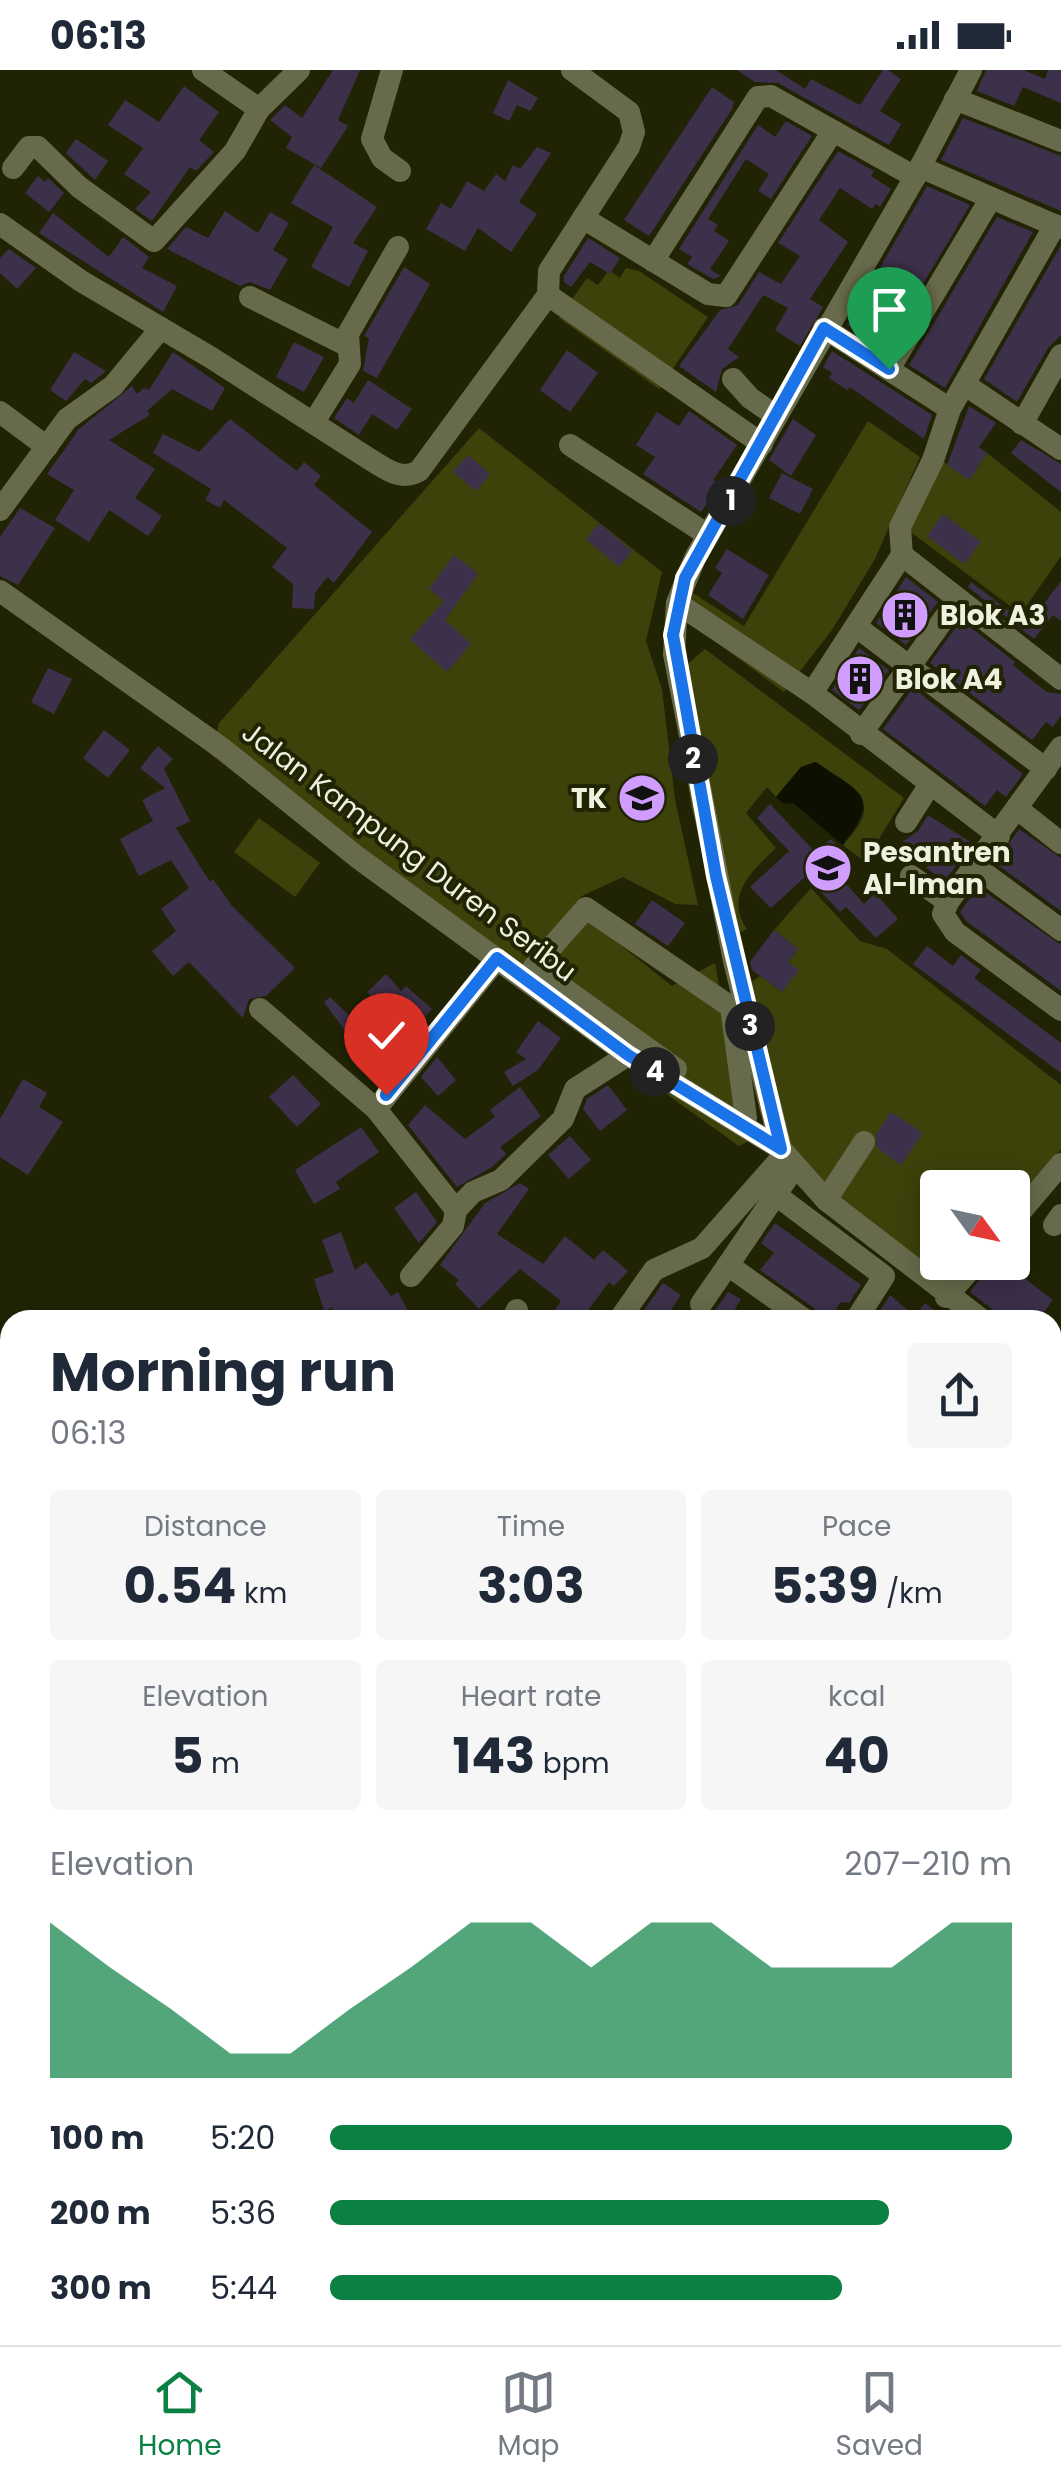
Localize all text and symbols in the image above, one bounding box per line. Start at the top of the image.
text: 06:13 [50,9,147,62]
pin [847,267,932,370]
icon: arrive [862,282,917,337]
pin: 1 [706,476,756,526]
text: 1 [726,481,736,520]
building icon: Blok A3 [879,589,931,641]
place label: Blok A3 [940,596,1045,635]
building icon: Blok A4 [834,653,886,705]
place label: Blok A4 [895,660,1002,699]
street label: Jalan Kampung Duren Seribu [234,713,584,991]
pin: 2 [668,734,718,784]
text: 2 [685,739,701,778]
school or university icon: TK [616,772,668,824]
place label: TK [571,779,607,818]
place label: Pesantren Al-Iman [863,833,1011,904]
school or university icon: Pesantren Al-Iman [802,842,854,894]
pin [344,993,429,1096]
pin: 3 [725,1001,775,1051]
text: 3 [742,1006,758,1045]
icon: check [359,1008,414,1063]
pin: 4 [630,1047,680,1097]
text: 4 [646,1052,664,1091]
north arrow [920,1170,1030,1280]
map controls [920,1170,1030,1280]
text: Morning run [50,1333,396,1410]
button: share [907,1343,1012,1448]
text: 06:13 [50,1410,126,1455]
text: Distance [144,1507,267,1546]
text: Time [497,1507,565,1546]
text: Pace [822,1507,891,1546]
text: 0.54 [123,1550,236,1621]
text: 3:03 [477,1550,585,1621]
text: 5:39 [771,1550,878,1621]
text: km [236,1574,287,1613]
text: /km [878,1574,943,1613]
text: Elevation [142,1677,268,1716]
text: Heart rate [461,1677,601,1716]
text: kcal [828,1677,885,1716]
text: 5 [171,1720,203,1791]
text: 143 [452,1720,535,1791]
text: 40 [823,1720,890,1791]
text: m [203,1744,240,1783]
text: bpm [535,1744,610,1783]
text: Elevation [50,1841,194,1886]
text: 207–210 m [844,1841,1012,1886]
text: 100 m [50,2115,144,2160]
text: 5:20 [210,2115,275,2160]
text: 200 m [50,2190,151,2235]
text: 5:36 [210,2190,276,2235]
text: 300 m [50,2265,152,2310]
text: 5:44 [210,2265,277,2310]
tab: Home [138,2365,222,2467]
tab: Map [498,2365,560,2467]
tab: Saved [836,2365,923,2467]

